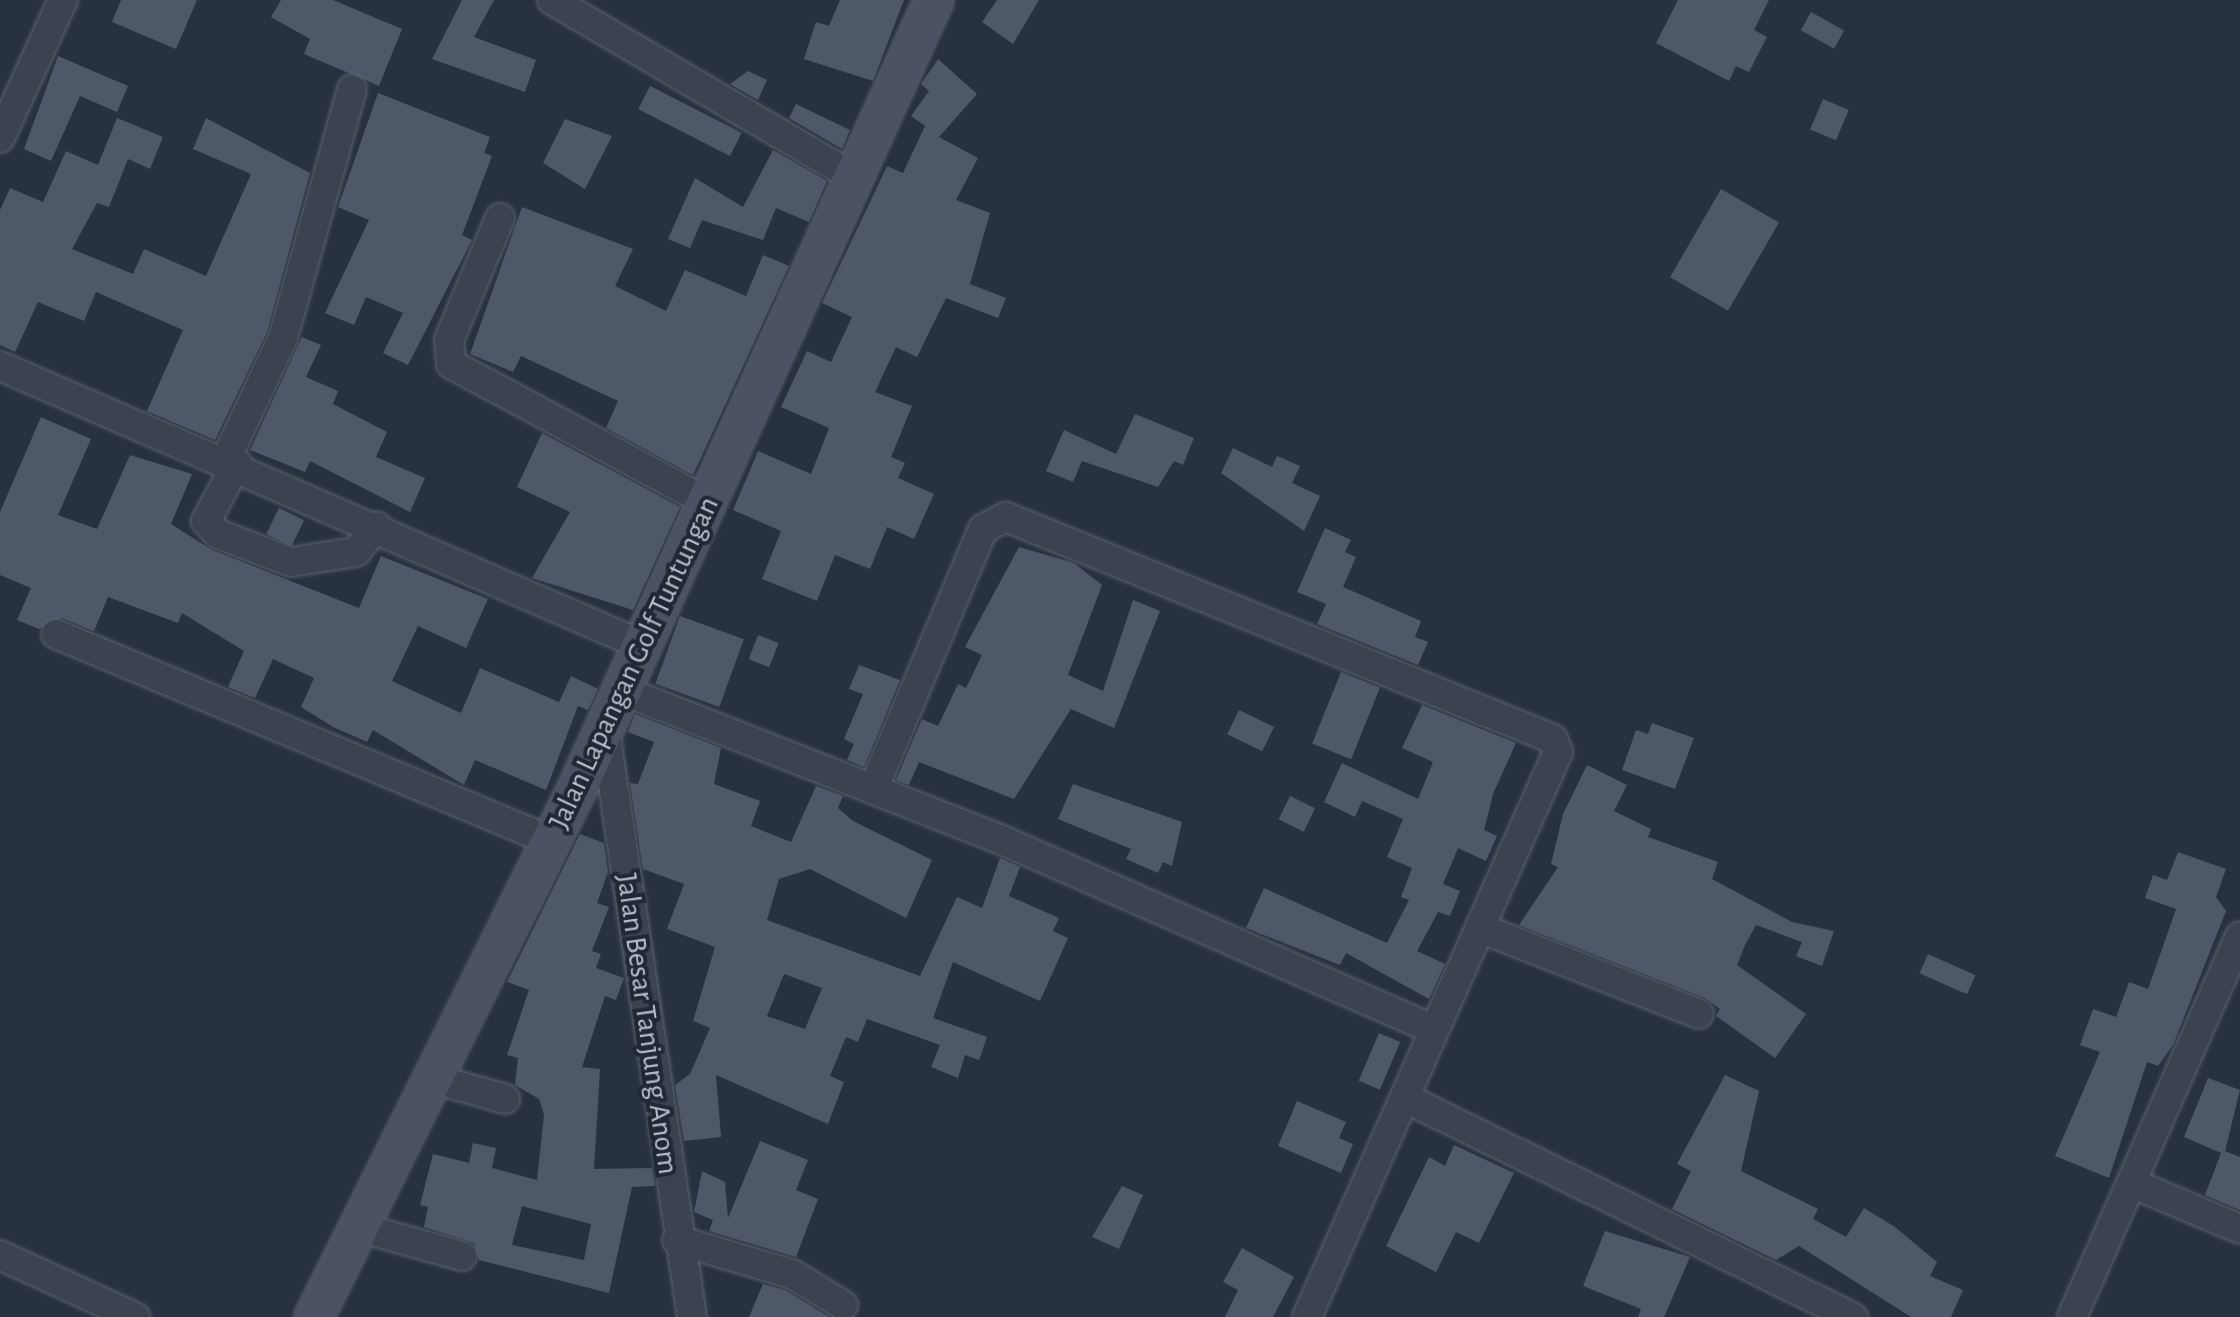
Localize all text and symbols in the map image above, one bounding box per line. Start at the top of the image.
street label: Jalan Lapangan Golf Tuntungan [541,491,727,835]
street label: Jalan Besar Tanjung Anom [608,871,686,1177]

